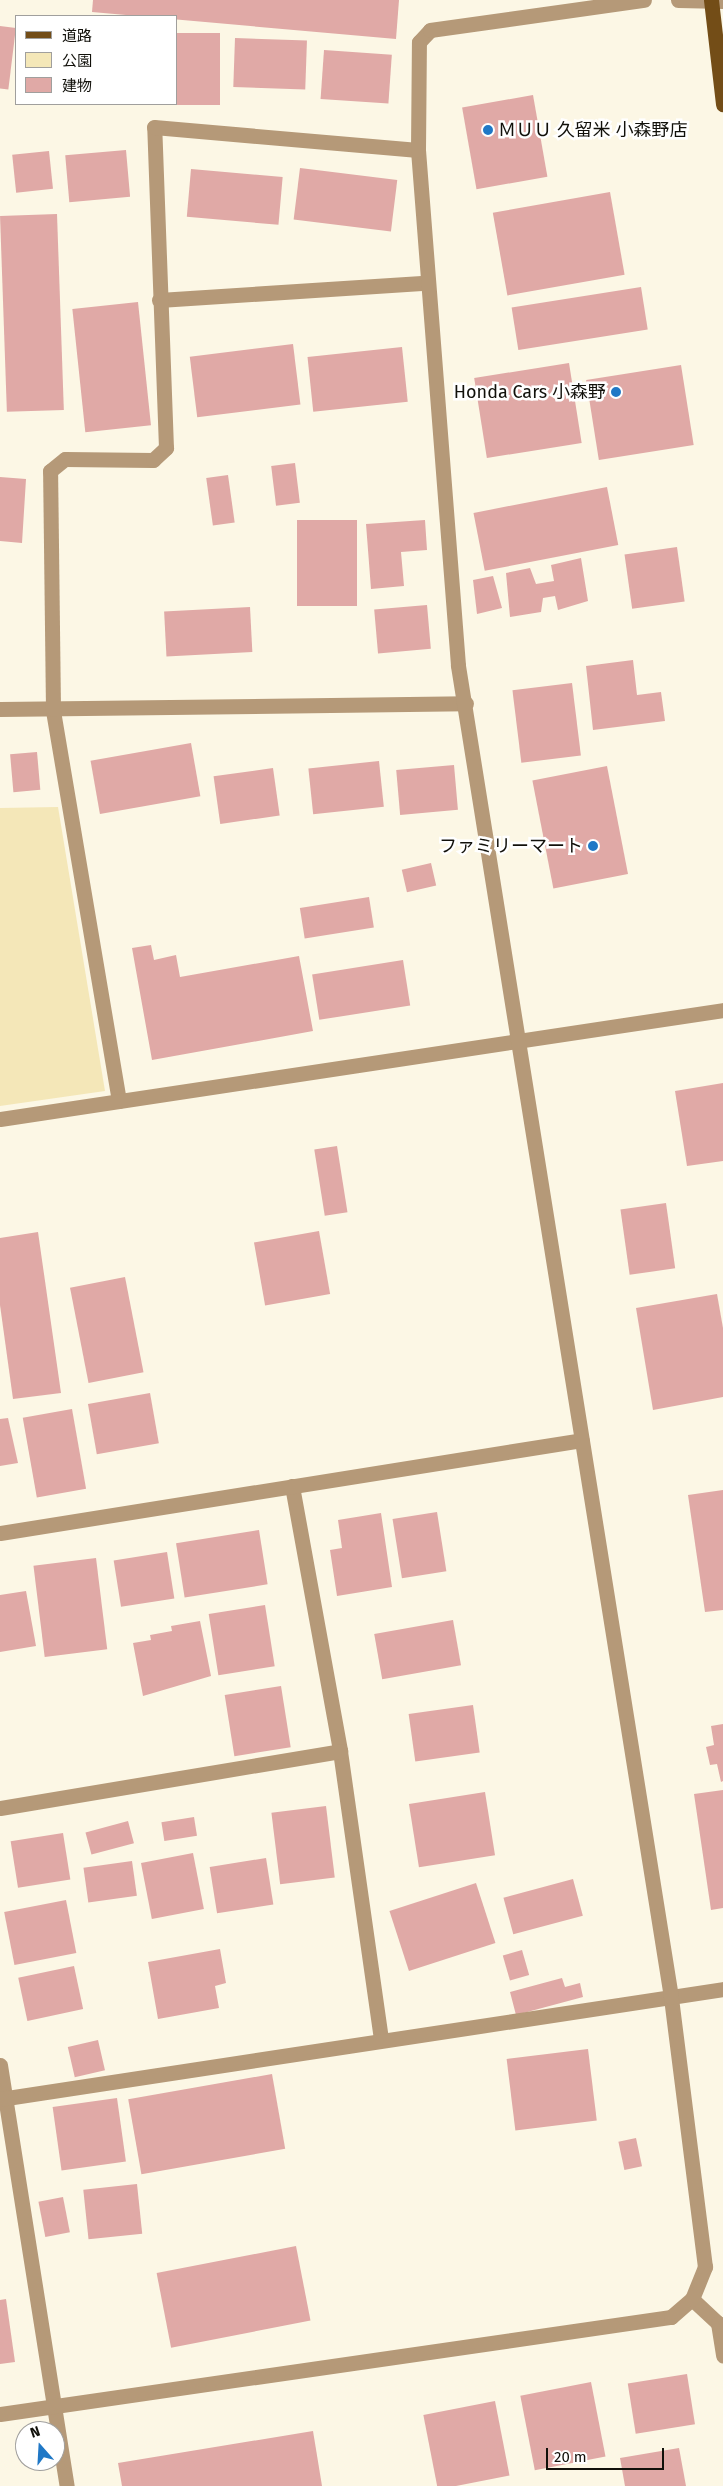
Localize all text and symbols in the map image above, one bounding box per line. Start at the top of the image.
legend [15,15,178,105]
text: 道路 [62,27,92,45]
text: 公園 [62,52,92,70]
text: 建物 [62,77,92,95]
place label: ＭＵＵ 久留米 小森野店 [498,119,688,141]
marker: ＭＵＵ 久留米 小森野店 [482,124,494,136]
place label: Honda Cars 小森野 [454,381,606,403]
marker: Honda Cars 小森野 [610,386,622,398]
place label: ファミリーマート [439,835,583,857]
marker: ファミリーマート [587,840,599,852]
north arrow [15,2421,65,2471]
text: N [28,2423,42,2442]
scale bar [548,2438,666,2470]
text: 20 m [554,2448,587,2466]

